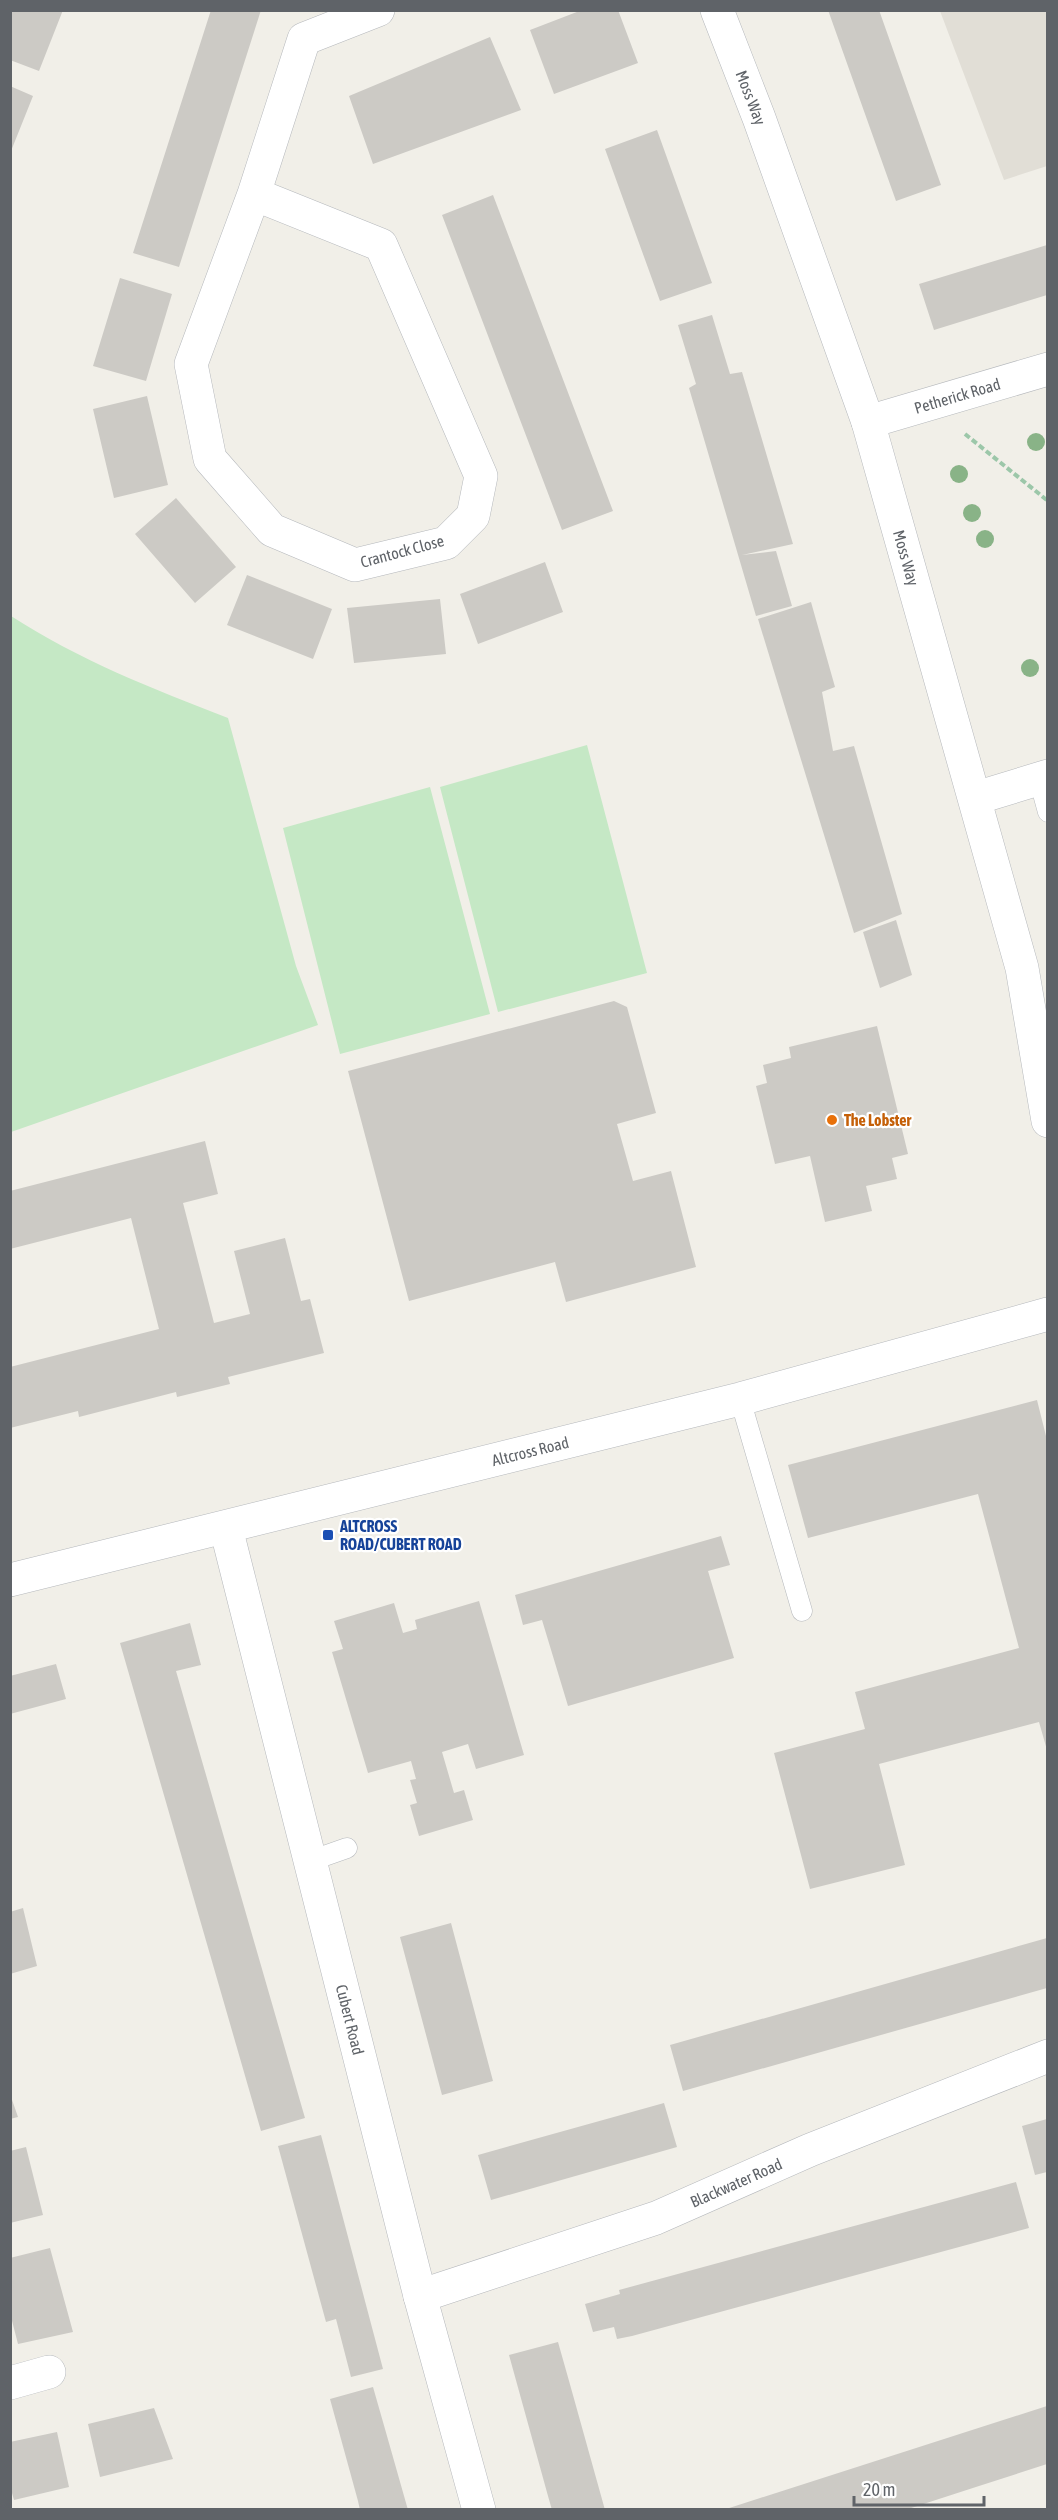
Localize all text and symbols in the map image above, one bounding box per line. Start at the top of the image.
street label: Moss Way [732,68,770,128]
street label: Petherick Road [912,375,1002,417]
street label: Moss Way [890,528,923,588]
street label: Crantock Close [358,531,446,571]
place label: The Lobster [844,1111,912,1129]
marker: The Lobster [825,1113,839,1127]
street label: Altcross Road [490,1433,571,1469]
place label: ALTCROSS ROAD/CUBERT ROAD [339,1517,462,1553]
marker: ALTCROSS ROAD/CUBERT ROAD [321,1528,335,1542]
street label: Cubert Road [333,1983,368,2057]
street label: Blackwater Road [687,2155,785,2211]
scale bar [854,2469,984,2507]
text: 20 m [863,2479,895,2500]

